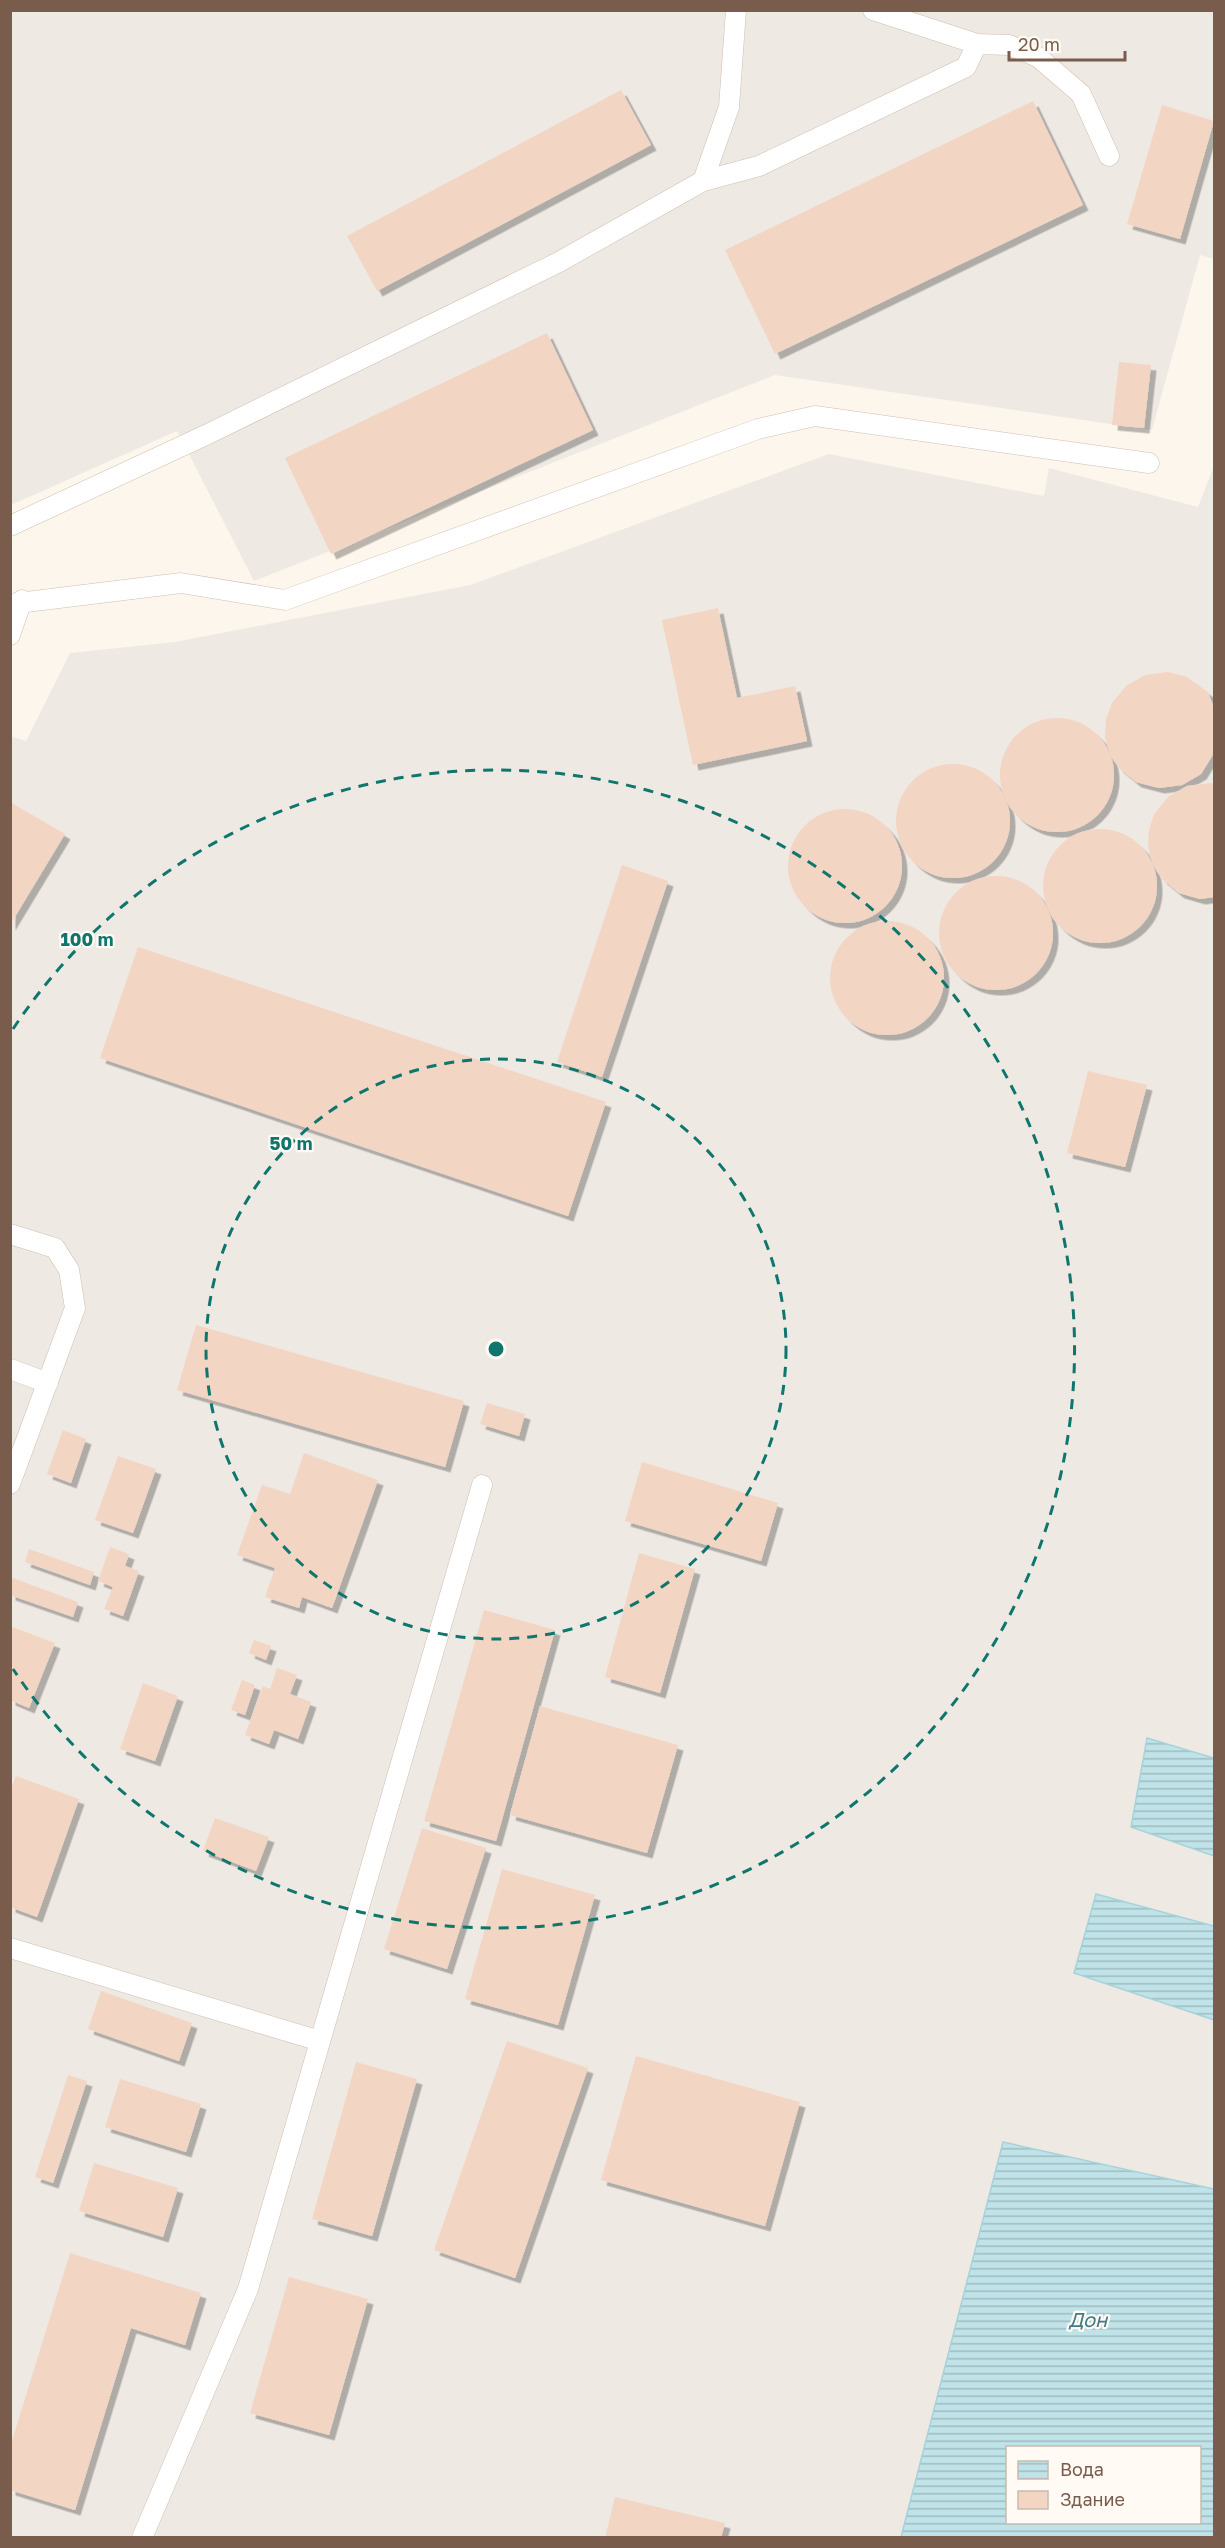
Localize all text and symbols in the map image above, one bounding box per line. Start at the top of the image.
scale bar [1009,24,1124,62]
text: 20 m [1018,33,1060,55]
text: 100 m [61,928,113,950]
text: 50 m [270,1132,312,1154]
centre of rings [486,1339,506,1359]
water label: Дон [1068,2307,1109,2331]
legend [1006,2446,1201,2524]
text: Вода [1060,2458,1104,2480]
text: Здание [1060,2488,1125,2510]

